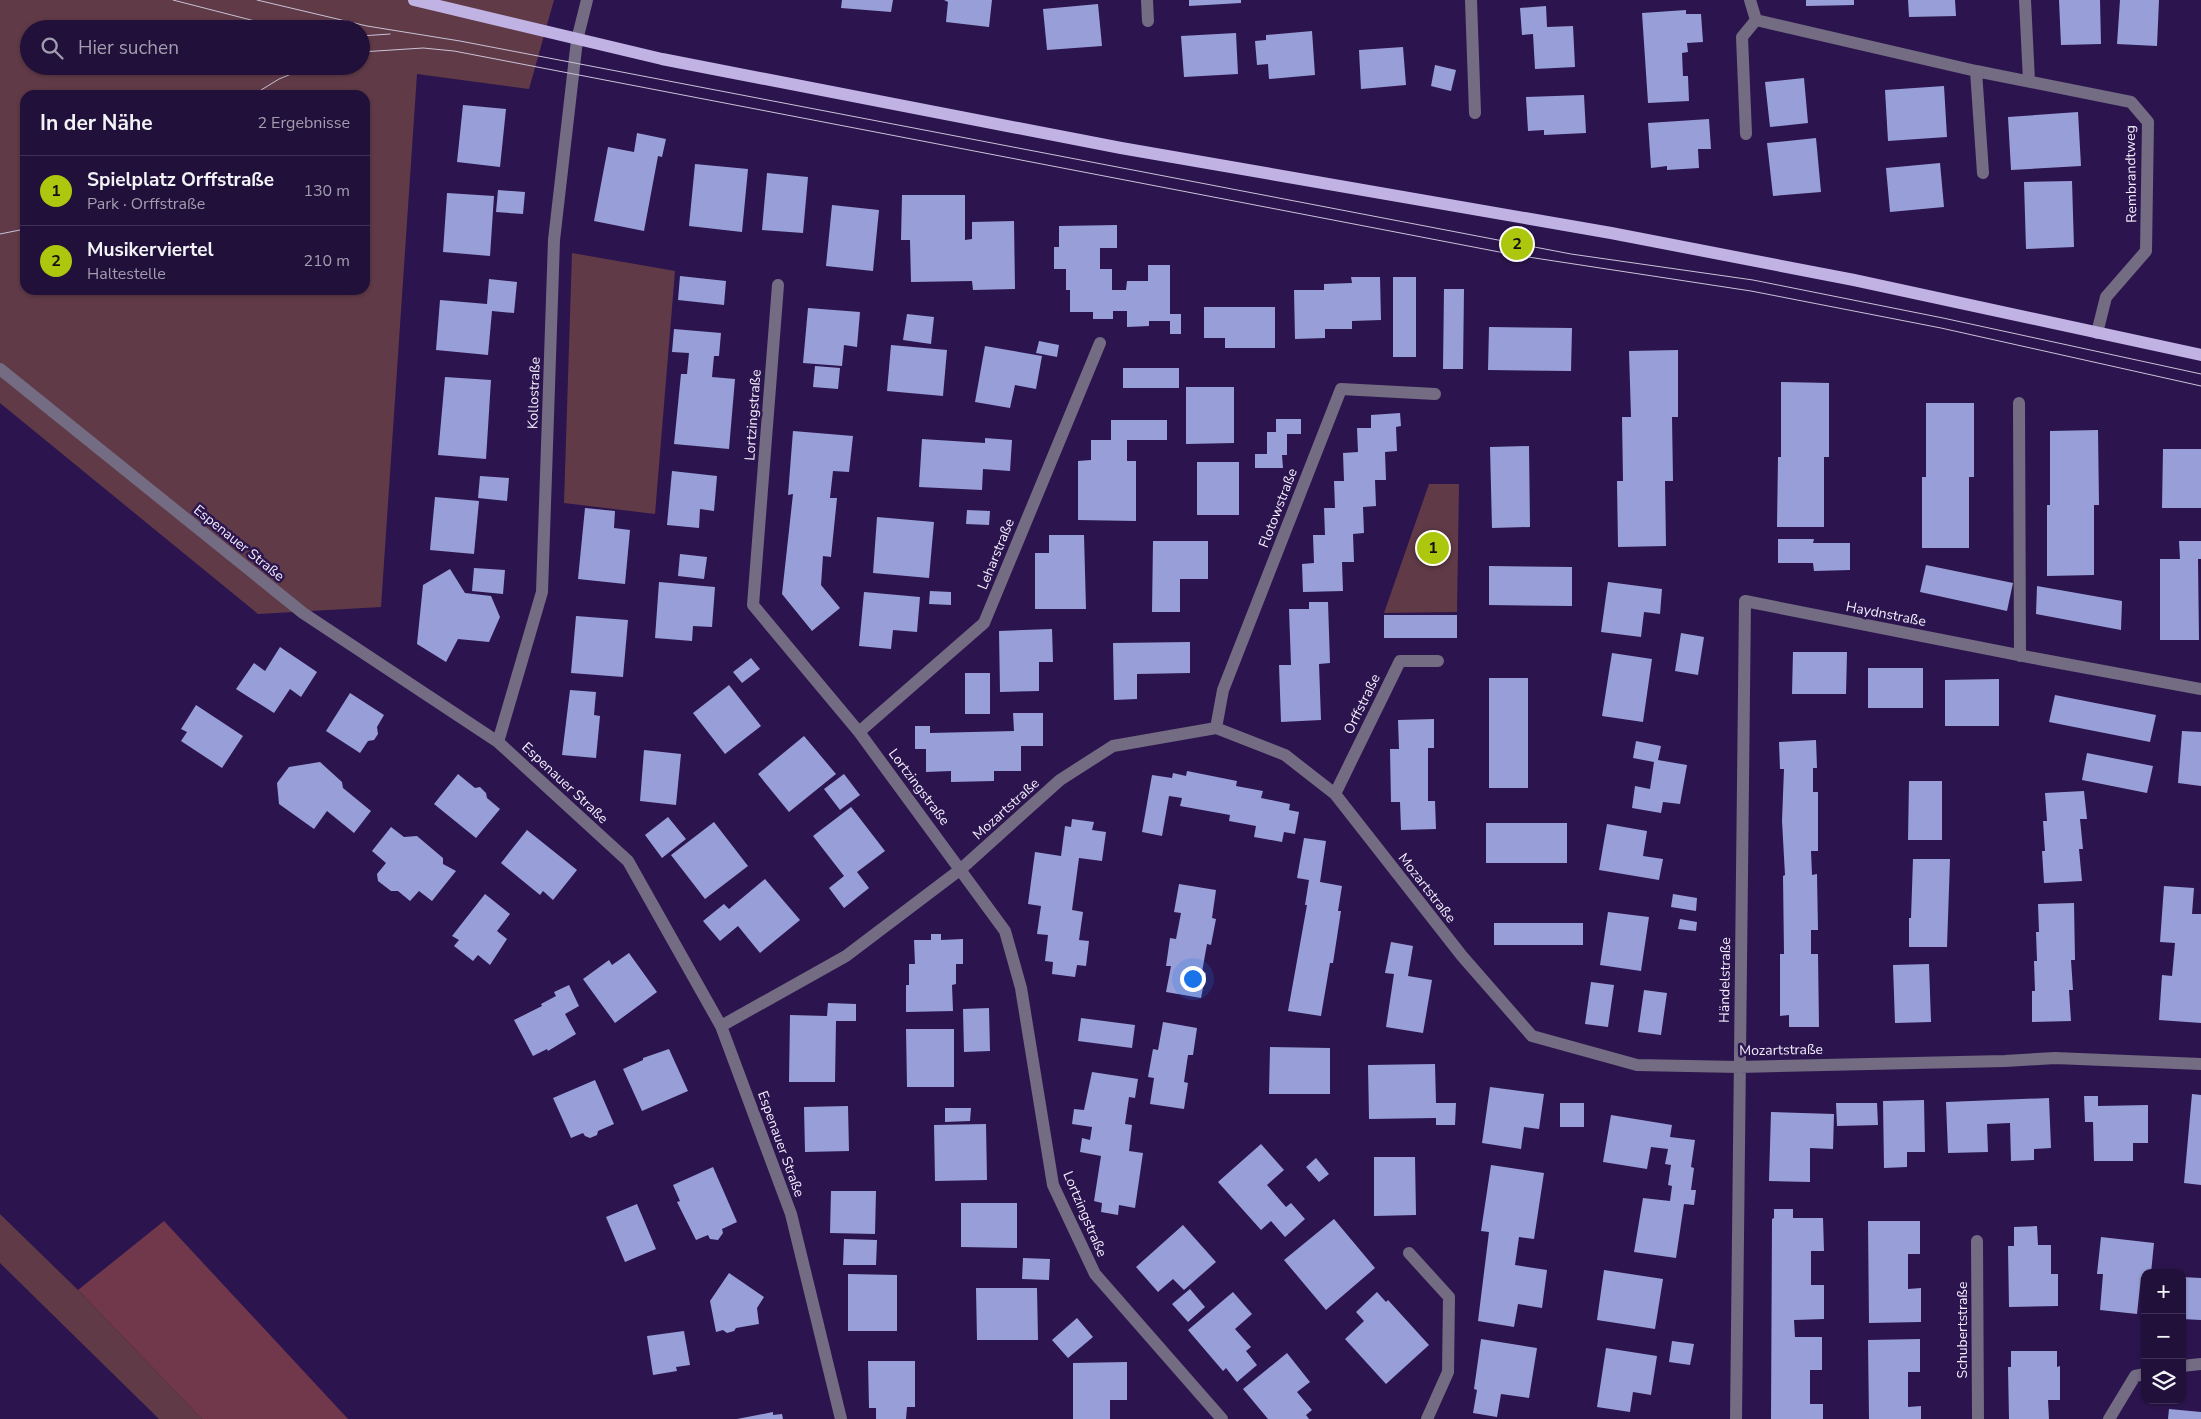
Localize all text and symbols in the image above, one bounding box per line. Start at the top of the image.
search box [20,20,370,75]
icon: search [38,34,66,62]
text: Hier suchen [78,35,179,61]
text: In der Nähe [40,109,153,137]
text: 2 Ergebnisse [257,112,350,134]
street label: Rembrandtweg [2121,125,2141,223]
text: Spielplatz Orffstraße [87,167,274,193]
text: 1 [51,180,61,202]
text: 130 m [303,180,350,202]
text: Park · Orffstraße [87,193,205,215]
pin: 2 [1501,225,1533,263]
text: Musikerviertel [87,237,214,263]
text: 2 [51,250,61,272]
text: 210 m [303,250,350,272]
text: Haltestelle [87,263,166,285]
street label: Kollostraße [523,357,545,429]
street label: Lortzingstraße [740,369,766,461]
street label: Flotowstraße [1254,466,1302,550]
street label: Espenauer Straße [190,501,288,585]
street label: Leharstraße [973,516,1019,592]
pin: 1 [1417,529,1449,567]
street label: Haydnstraße [1844,597,1928,631]
street label: Orffstraße [1339,671,1385,737]
street label: Espenauer Straße [518,738,612,828]
street label: Lortzingstraße [884,745,954,829]
street label: Mozartstraße [969,774,1043,844]
street label: Mozartstraße [1394,849,1460,927]
street label: Händelstraße [1715,937,1735,1023]
your location [1180,966,1206,992]
street label: Mozartstraße [1739,1040,1823,1060]
street label: Espenauer Straße [753,1088,809,1200]
street label: Lortzingstraße [1058,1168,1112,1260]
map controls [2141,1269,2186,1404]
button: + [2141,1269,2186,1314]
street label: Schubertstraße [1953,1282,1972,1378]
button: − [2141,1314,2186,1359]
button: layers [2141,1359,2186,1404]

